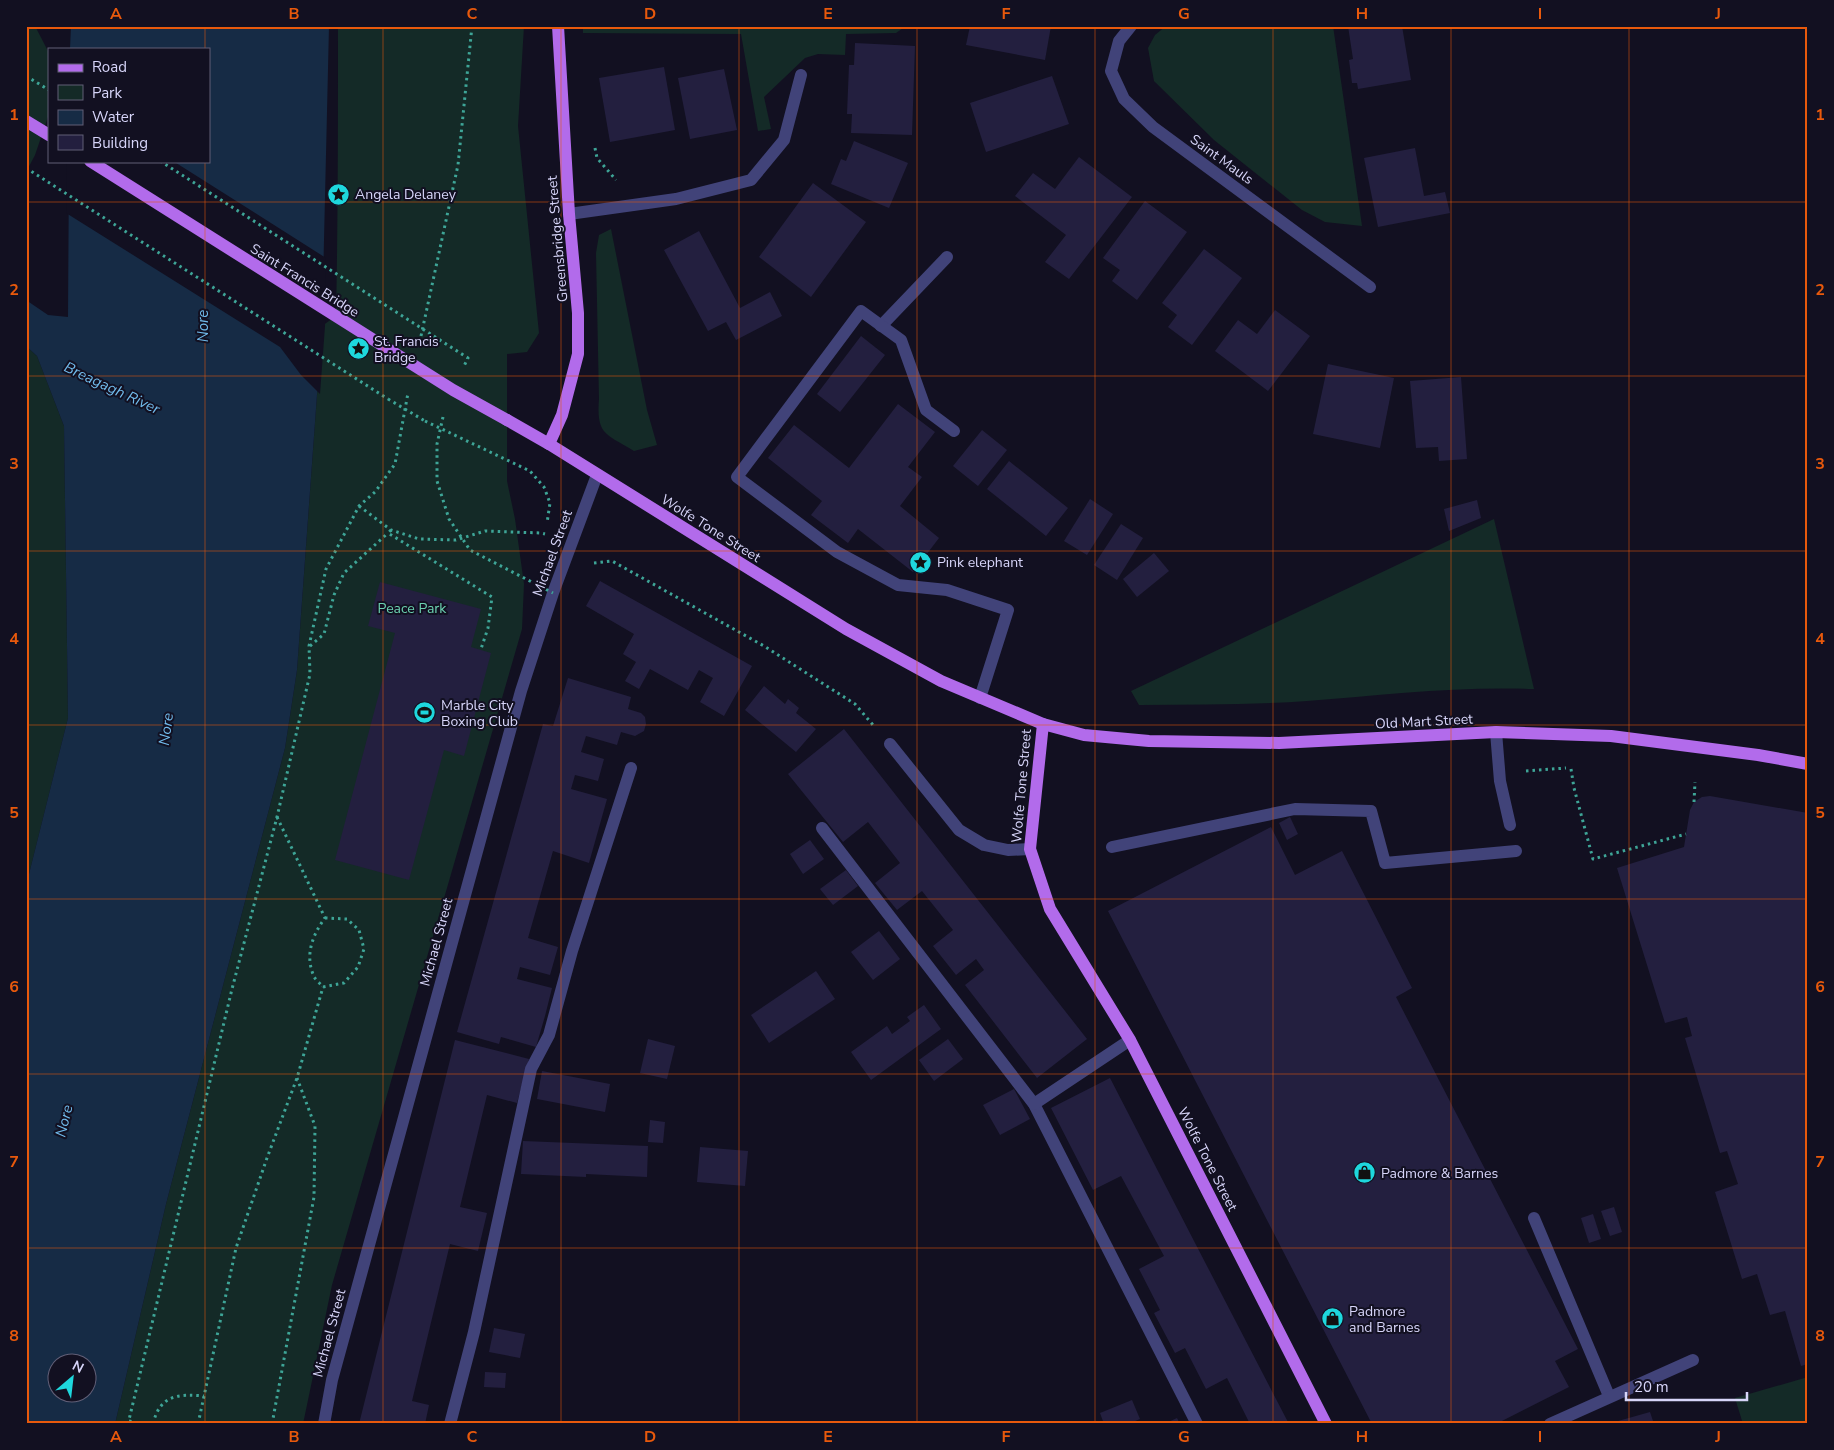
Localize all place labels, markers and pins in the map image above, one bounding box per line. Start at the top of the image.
place icon: Angela Delaney [327,182,351,206]
place label: Angela Delaney [355,185,457,204]
place label: St. Francis Bridge [374,332,439,367]
place icon: St. Francis Bridge [346,337,370,361]
place icon: Pink elephant [909,550,933,574]
place label: Pink elephant [937,553,1023,572]
place label: Marble City Boxing Club [441,696,518,731]
sports icon: Marble City Boxing Club [413,701,437,725]
shop icon: Padmore & Barnes [1353,1161,1377,1185]
place label: Padmore & Barnes [1381,1164,1498,1183]
place label: Padmore and Barnes [1349,1302,1420,1337]
shop icon: Padmore and Barnes [1321,1307,1345,1331]

